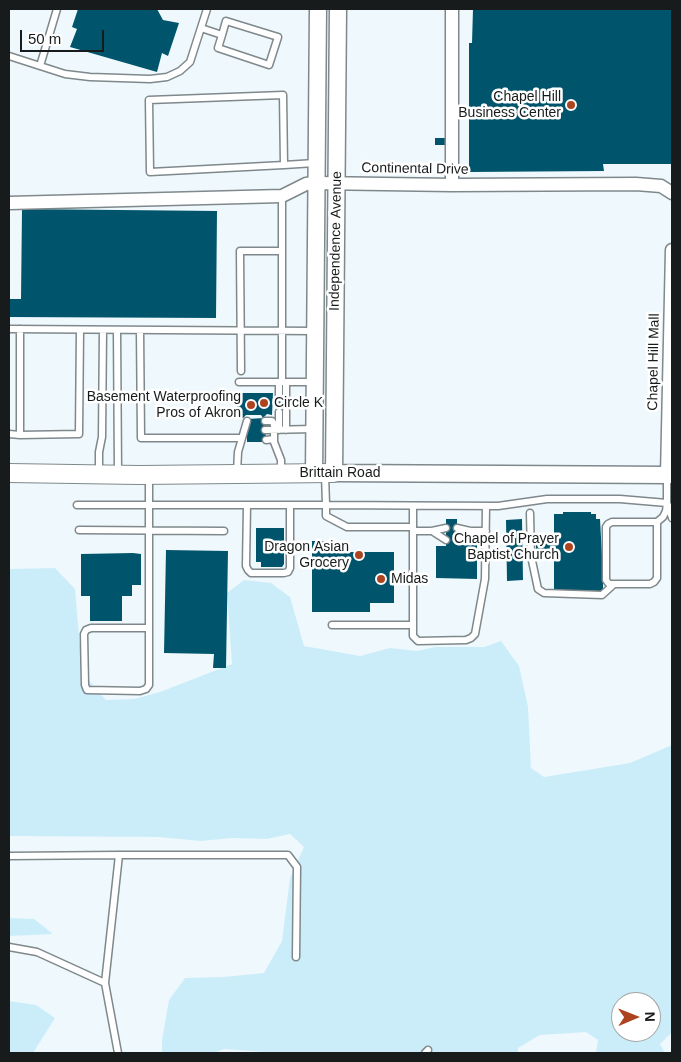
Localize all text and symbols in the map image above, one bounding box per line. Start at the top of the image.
scale bar [22,20,106,52]
text: 50 m [28,30,61,47]
place label: Chapel Hill Business Center [458,89,561,121]
marker: Chapel Hill Business Center [565,99,577,111]
street label: Continental Drive [361,160,469,178]
street label: Independence Avenue [326,171,346,311]
street label: Chapel Hill Mall [645,313,663,411]
place label: Basement Waterproofing Pros of Akron [87,389,241,422]
place label: Circle K [274,395,323,411]
marker: Circle K [258,397,270,409]
marker: Basement Waterproofing Pros of Akron [245,399,257,411]
street label: Brittain Road [300,465,380,481]
place label: Chapel of Prayer Baptist Church [454,531,559,564]
place label: Dragon Asian Grocery [264,539,349,572]
marker: Chapel of Prayer Baptist Church [563,541,575,553]
marker: Dragon Asian Grocery [353,549,365,561]
place label: Midas [391,571,428,587]
marker: Midas [375,573,387,585]
north arrow [611,992,661,1042]
text: N [642,1012,658,1022]

